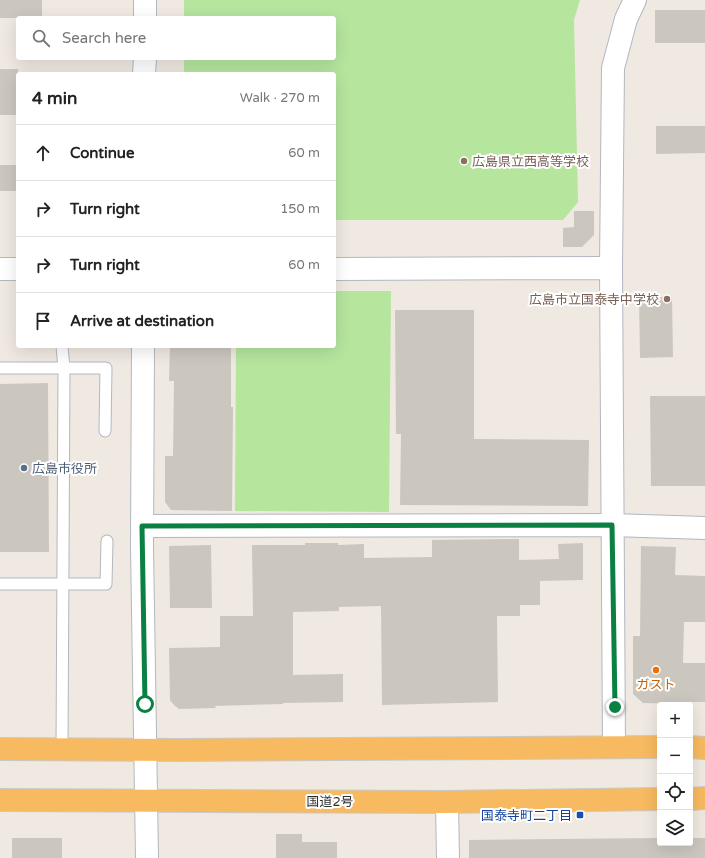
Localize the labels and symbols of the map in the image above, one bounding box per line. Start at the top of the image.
place label: 広島県立西高等学校 [472,154,589,170]
marker: 広島県立西高等学校 [459,156,469,166]
place label: 広島市立国泰寺中学校 [529,292,659,308]
marker: 広島市立国泰寺中学校 [662,294,672,304]
place label: 広島市役所 [32,461,97,477]
marker: 広島市役所 [19,463,29,473]
marker: ガスト [651,665,661,675]
place label: ガスト [636,677,676,693]
route start [136,695,154,713]
route end [606,698,624,716]
street label: 国道2号 [306,794,354,810]
place label: 国泰寺町二丁目 [481,808,572,824]
marker: 国泰寺町二丁目 [575,810,585,820]

